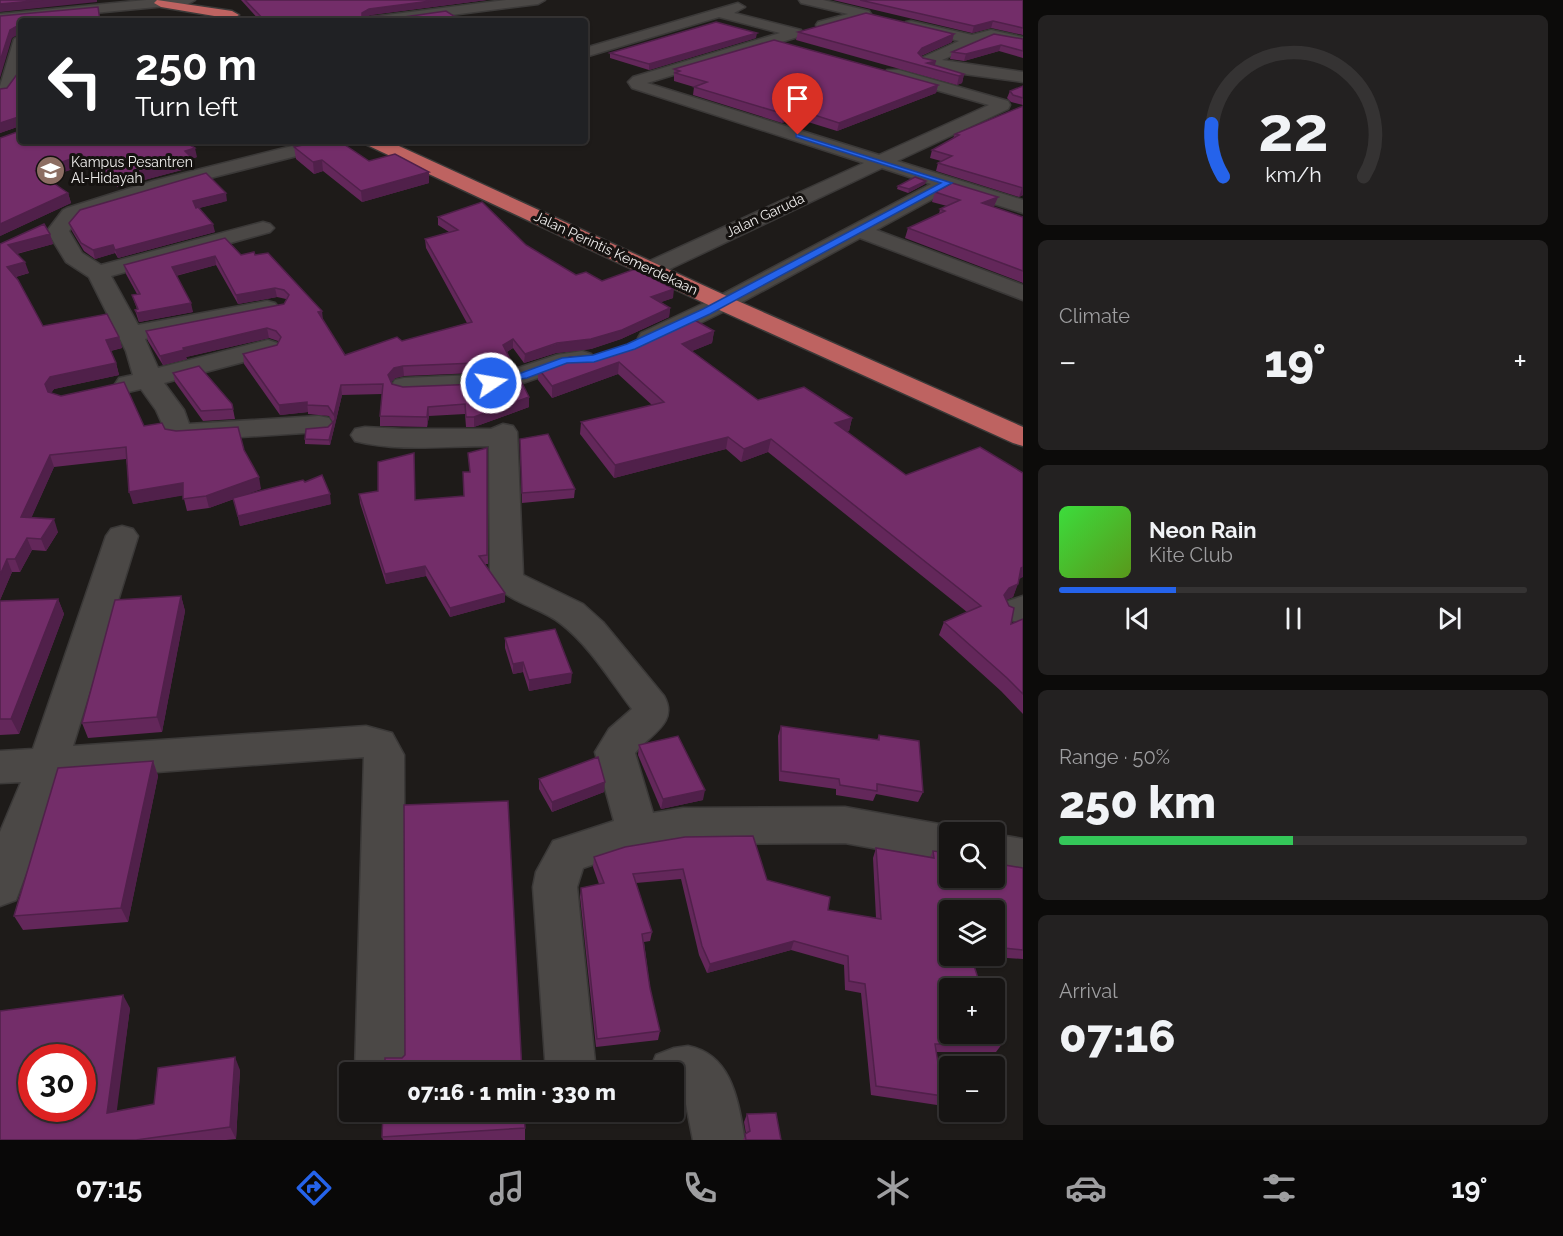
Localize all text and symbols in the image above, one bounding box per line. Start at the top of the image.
text: 250 m [135,41,257,90]
icon: left [36,42,114,120]
pin [772,73,823,135]
icon: arrive [781,82,814,115]
text: Turn left [135,91,238,122]
text: 22 [1258,92,1328,166]
school or university icon: Kampus Pesantren Al-Hidayah [34,154,66,186]
place label: Kampus Pesantren Al-Hidayah [71,154,193,186]
text: km/h [1265,162,1321,187]
street label: Jalan Garuda [723,190,807,240]
street label: Jalan Perintis Kemerdekaan [532,208,700,298]
text: Climate [1059,304,1130,328]
text: 19° [1264,335,1326,388]
text: − [1059,342,1077,381]
text: + [1513,342,1527,381]
position arrow [459,351,523,415]
text: Neon Rain [1149,517,1257,543]
text: Kite Club [1149,543,1233,567]
icon: previous [1121,602,1154,635]
icon: pause [1277,602,1310,635]
icon: next [1433,602,1466,635]
text: Range · 50% [1059,745,1170,769]
text: 250 km [1059,776,1216,829]
map controls [939,822,1005,1122]
button: search [939,822,1005,888]
button: layers [939,900,1005,966]
button: + [939,978,1005,1044]
text: Arrival [1059,979,1118,1003]
text: 07:16 [1059,1010,1176,1063]
speed limit sign: 30 [18,1044,96,1122]
button: − [939,1056,1005,1122]
text: 07:16 · 1 min · 330 m [407,1079,616,1105]
icon: directions [293,1167,335,1209]
icon: music [486,1167,528,1209]
icon: phone [679,1167,721,1209]
icon: climate [872,1167,914,1209]
icon: car [1065,1167,1107,1209]
icon: filters [1258,1167,1300,1209]
text: 07:15 [76,1173,142,1204]
text: 19° [1451,1173,1487,1204]

